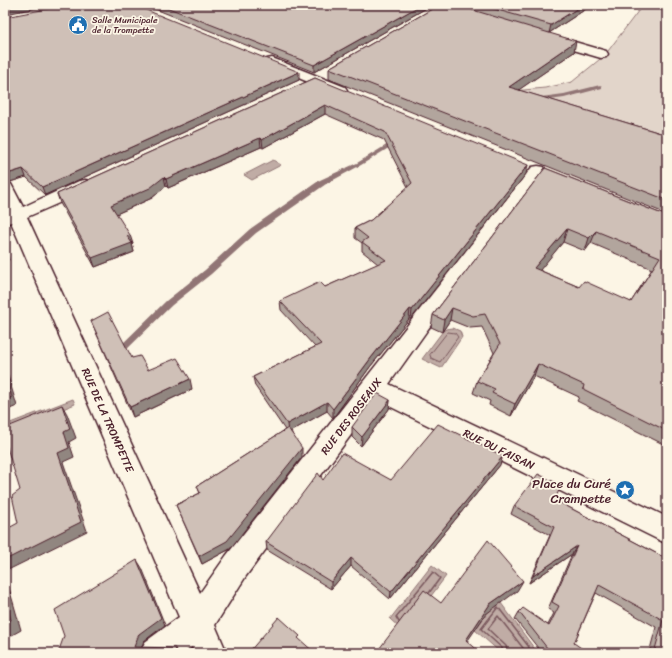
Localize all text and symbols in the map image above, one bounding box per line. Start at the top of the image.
place label: Salle Municipale de la Trompette [92,12,158,38]
public building icon: Salle Municipale de la Trompette [67,14,89,36]
street label: RUE DE LA TROMPETTE [76,365,139,476]
street label: RUE DES ROSEAUX [316,374,387,459]
street label: RUE DU FAISAN [460,424,538,475]
place label: Place du Curé Crampette [532,472,611,510]
place icon: Place du Curé Crampette [614,479,636,501]

